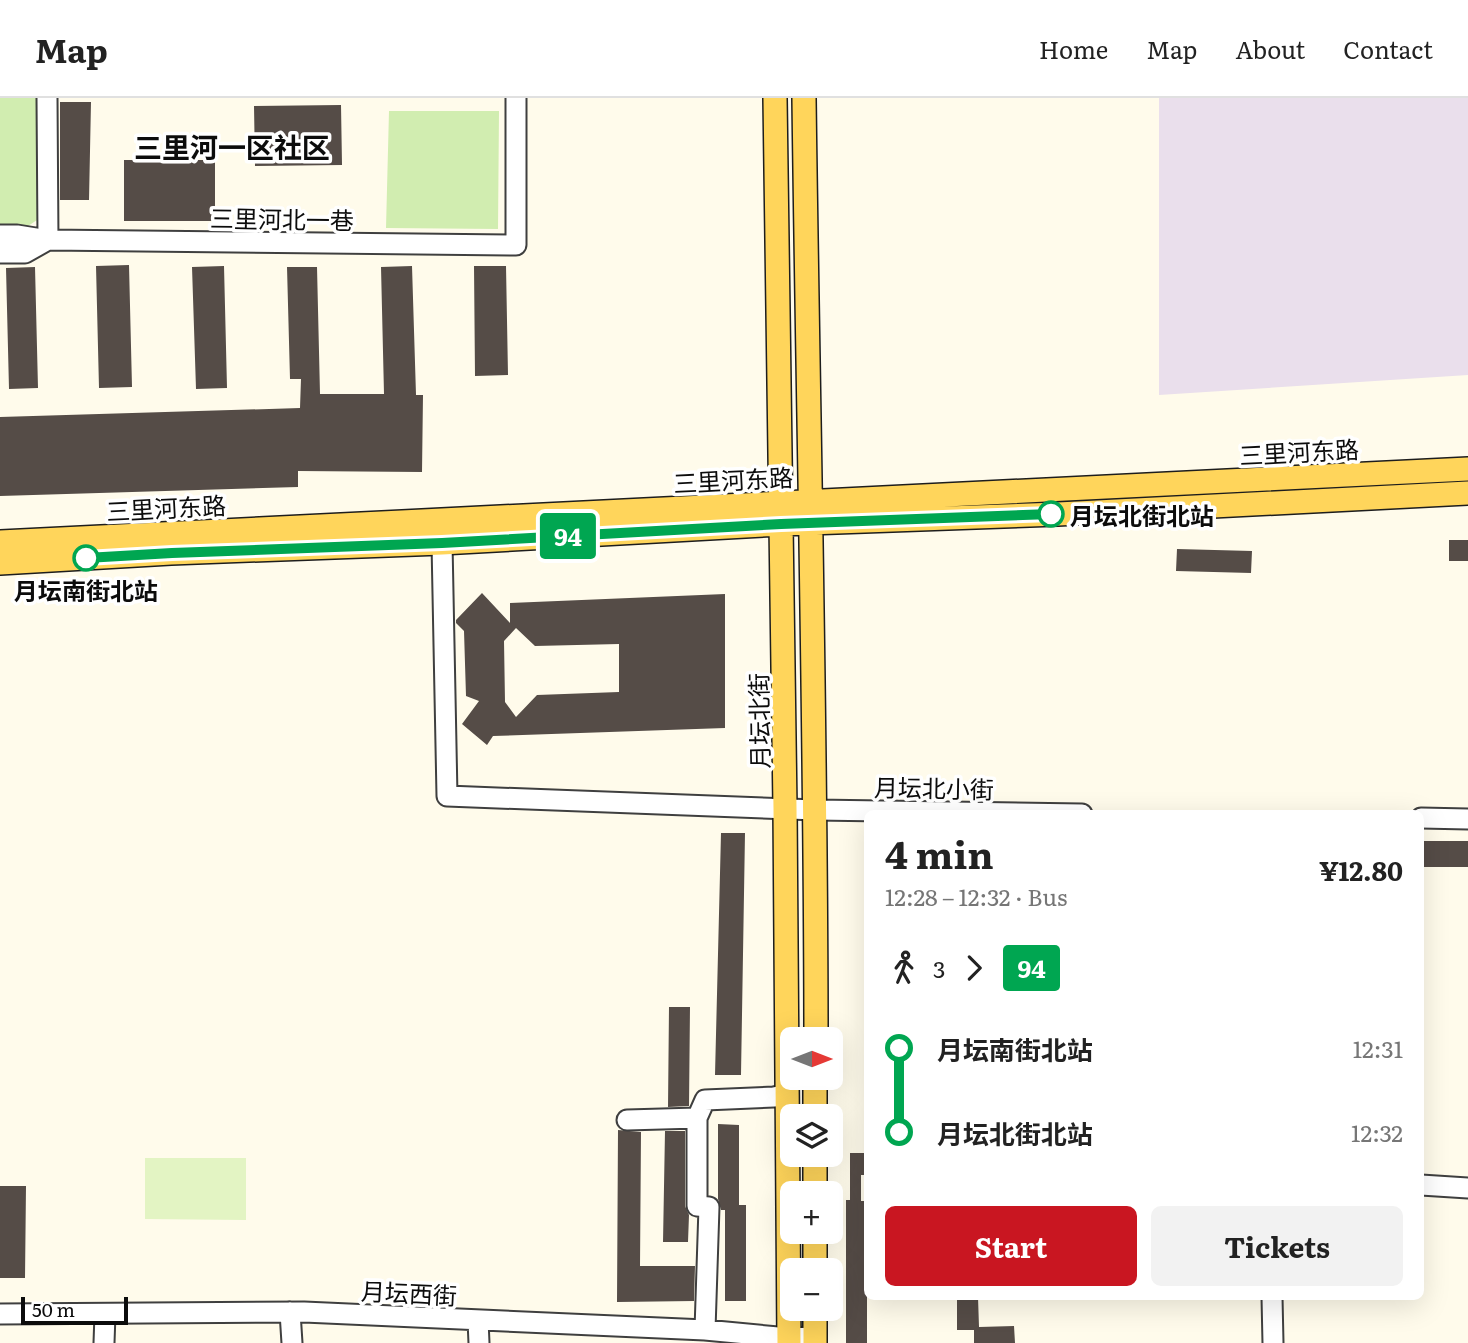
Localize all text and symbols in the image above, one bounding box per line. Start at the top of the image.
text: Map [35,24,108,73]
text: Home [1039,31,1108,66]
text: Map [1146,31,1197,66]
text: About [1235,31,1305,66]
text: Contact [1343,31,1433,66]
district label: 三里河一区社区 [134,125,330,167]
street label: 三里河北一巷 [210,199,354,237]
street label: 三里河东路 [1238,430,1360,472]
street label: 三里河东路 [672,458,794,500]
street label: 三里河东路 [105,486,227,528]
place label: 月坛北街北站 [1070,497,1214,532]
marker: 月坛北街北站 [1038,501,1064,527]
line badge: 94 [536,513,600,559]
text: 94 [554,518,582,553]
marker: 月坛南街北站 [73,545,99,571]
place label: 月坛南街北站 [14,572,158,607]
street label: 月坛北街 [740,673,776,769]
street label: 月坛北小街 [874,768,994,806]
text: 4 min [885,824,994,881]
text: ¥12.80 [1319,850,1403,889]
text: 12:28 – 12:32 · Bus [885,879,1067,913]
icon: walk [885,949,923,987]
icon: forward [955,949,993,987]
text: 94 [1017,950,1046,985]
text: 3 [933,951,945,985]
north arrow [780,1027,844,1090]
map controls [780,1027,843,1321]
text: 月坛南街北站 [937,1029,1093,1068]
text: 12:31 [1353,1031,1403,1065]
button: layers [780,1104,843,1167]
text: 月坛北街北站 [937,1113,1093,1152]
text: 12:32 [1351,1115,1403,1149]
button: + [780,1181,843,1244]
button: Start [885,1206,1137,1286]
button: Tickets [1151,1206,1403,1286]
button: − [780,1258,843,1321]
street label: 月坛西街 [360,1272,458,1312]
scale bar [21,1294,128,1326]
text: 50 m [32,1295,75,1323]

